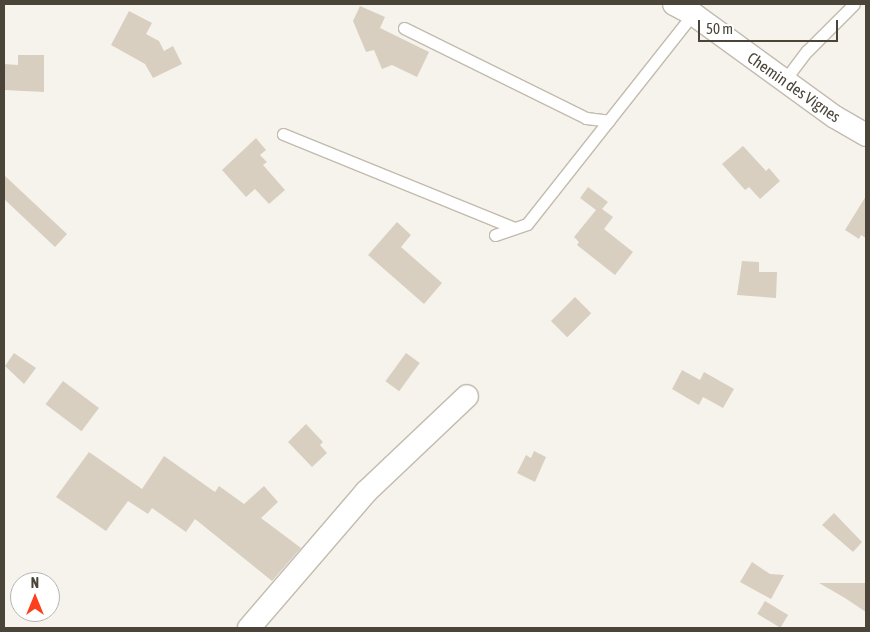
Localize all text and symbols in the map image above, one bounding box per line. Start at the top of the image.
scale bar [700,10,840,42]
text: 50 m [706,20,733,37]
street label: Chemin des Vignes [744,48,844,126]
north arrow [10,572,60,622]
text: N [31,575,39,591]

